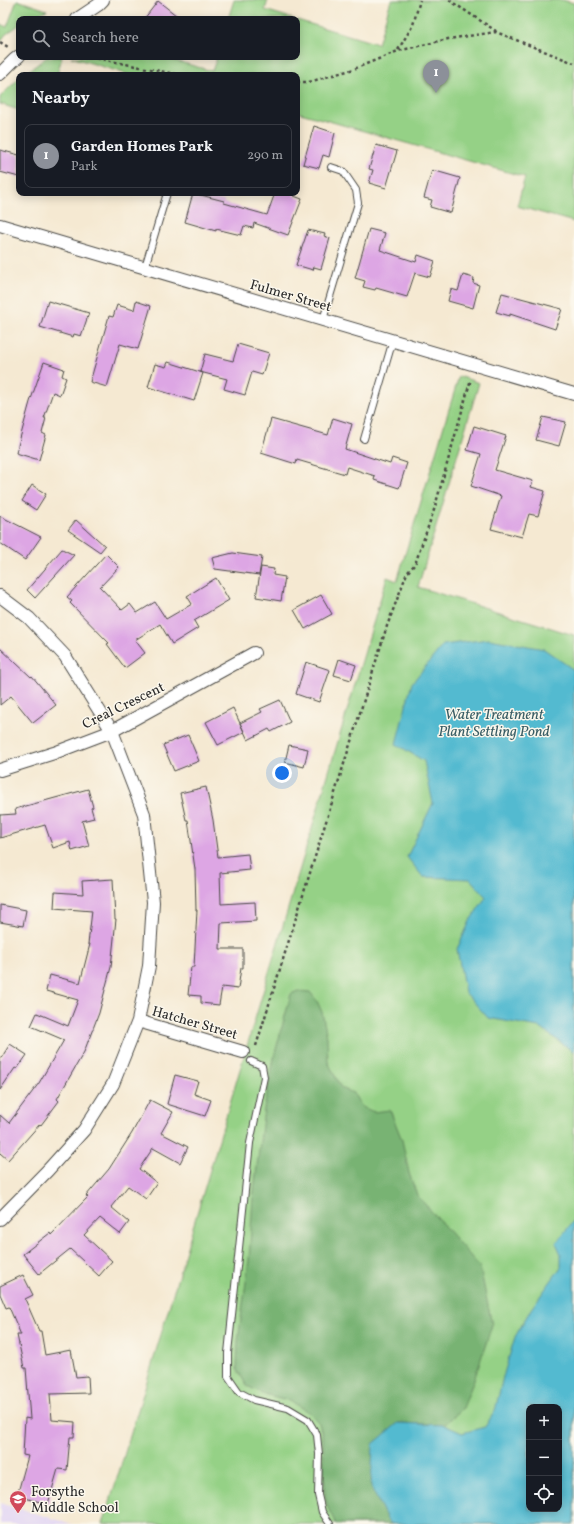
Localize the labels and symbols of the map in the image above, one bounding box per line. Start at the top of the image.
pin: 1 [423,60,449,93]
street label: Fulmer Street [248,276,334,317]
street label: Creal Crescent [79,678,168,734]
water label: Water Treatment Plant Settling Pond [438,705,550,743]
your location [272,763,292,783]
street label: Hatcher Street [150,1002,240,1045]
place label: Forsythe Middle School [31,1483,119,1518]
school or university icon: Forsythe Middle School [8,1489,28,1514]

